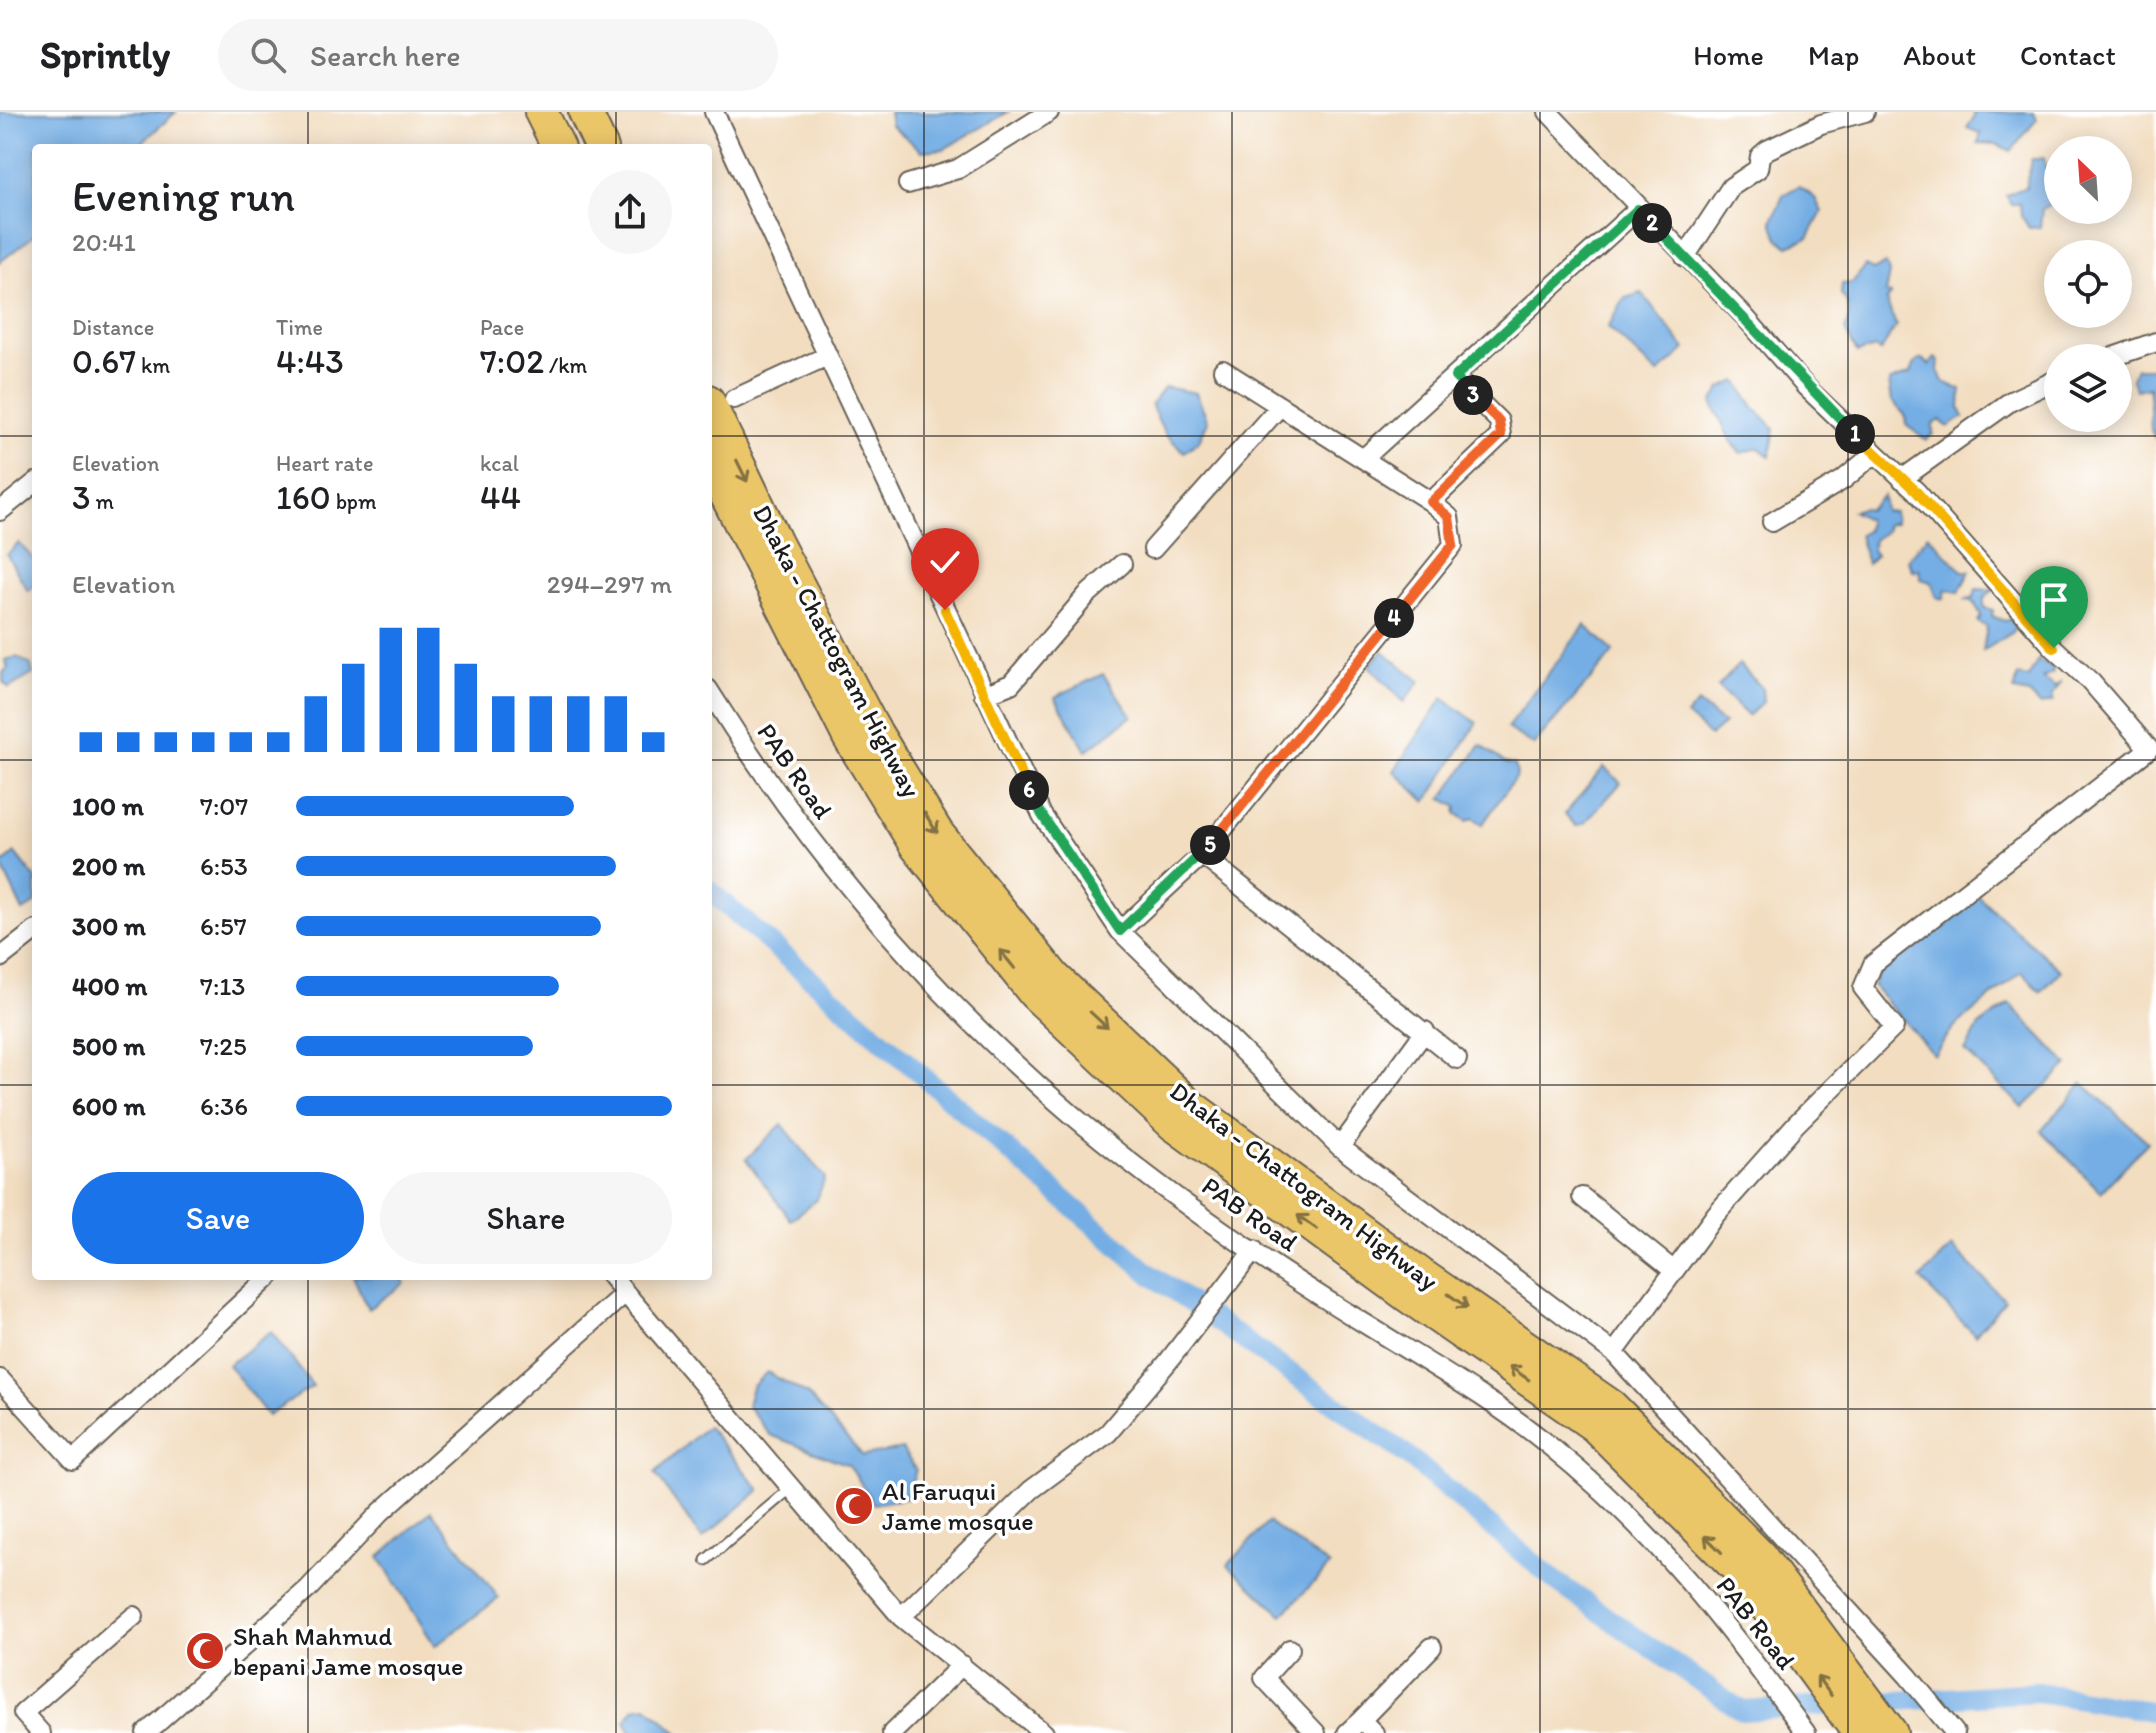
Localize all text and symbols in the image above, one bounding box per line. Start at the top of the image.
search box [218,19,778,91]
text: Sprintly [40,32,170,78]
icon: search [246,33,290,77]
text: Search here [310,37,461,74]
text: Home [1693,38,1764,72]
text: Map [1808,38,1859,72]
text: About [1903,38,1976,72]
text: Contact [2020,38,2116,72]
north arrow [2044,136,2132,224]
map controls [2044,136,2132,432]
text: Evening run [72,169,295,222]
button: share [588,170,672,254]
pin: 2 [1632,203,1672,243]
text: 2 [1646,209,1658,236]
text: 20:41 [72,226,136,258]
button: locate [2044,240,2132,328]
text: Distance [72,314,154,341]
text: Time [276,314,323,341]
text: Pace [480,314,524,341]
text: 0.67 [72,341,136,382]
text: 4:43 [276,341,344,382]
text: 7:02 [480,341,544,382]
button: layers [2044,344,2132,432]
text: km [136,352,170,379]
text: /km [544,352,587,379]
pin: 3 [1453,375,1493,415]
text: 3 [1467,381,1479,408]
pin: 1 [1835,414,1875,454]
text: 1 [1850,420,1860,447]
text: Elevation [72,450,159,477]
text: Heart rate [276,450,373,477]
text: kcal [480,450,519,477]
one-way arrow [735,459,750,483]
text: 3 [72,477,91,518]
text: 160 [276,477,331,518]
text: 44 [480,477,521,518]
text: m [91,488,114,515]
text: bpm [331,488,376,515]
street label: Dhaka - Chattogram Highway [746,499,928,803]
pin [911,528,979,610]
icon: check [923,540,967,584]
pin [2020,566,2088,648]
text: Elevation [72,568,175,600]
text: 294–297 m [547,568,672,600]
icon: arrive [2032,578,2076,622]
pin: 4 [1374,598,1414,638]
text: 4 [1387,604,1401,631]
street label: PAB Road [751,717,840,826]
pin: 6 [1009,770,1049,810]
text: 6 [1023,776,1035,803]
text: 100 m [72,790,144,822]
text: 7:07 [200,790,248,822]
one-way arrow [923,811,939,834]
pin: 5 [1190,825,1230,865]
text: 5 [1204,831,1216,858]
text: 200 m [72,850,145,882]
text: 6:53 [200,850,248,882]
text: 300 m [72,910,146,942]
text: 6:57 [200,910,247,942]
one-way arrow [999,949,1017,970]
text: 400 m [72,970,147,1002]
text: 7:13 [200,970,246,1002]
one-way arrow [1089,1011,1109,1030]
text: 500 m [72,1030,145,1062]
text: 7:25 [200,1030,247,1062]
street label: Dhaka - Chattogram Highway [1164,1075,1444,1297]
text: 600 m [72,1090,146,1122]
text: 6:36 [200,1090,248,1122]
street label: PAB Road [1196,1170,1305,1259]
button: Save [72,1172,364,1264]
button: Share [380,1172,672,1264]
one-way arrow [1297,1214,1318,1231]
one-way arrow [1447,1293,1469,1309]
one-way arrow [1508,1365,1530,1381]
place label: Al Faruqui Jame mosque [882,1475,1034,1537]
mosque icon: Al Faruqui Jame mosque [833,1485,875,1527]
one-way arrow [1704,1535,1723,1554]
street label: PAB Road [1710,1570,1803,1676]
place label: Shah Mahmud bepani Jame mosque [233,1620,463,1682]
mosque icon: Shah Mahmud bepani Jame mosque [184,1630,226,1672]
one-way arrow [1815,1676,1832,1697]

